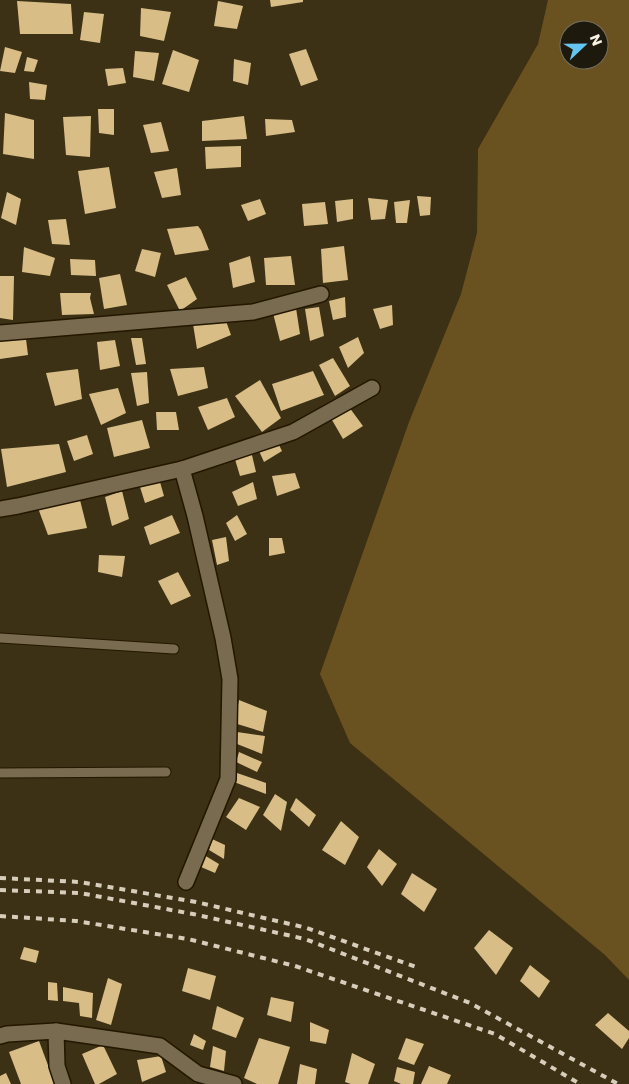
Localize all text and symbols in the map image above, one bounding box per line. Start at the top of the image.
north arrow [559,20,609,70]
text: N [585,32,607,49]

